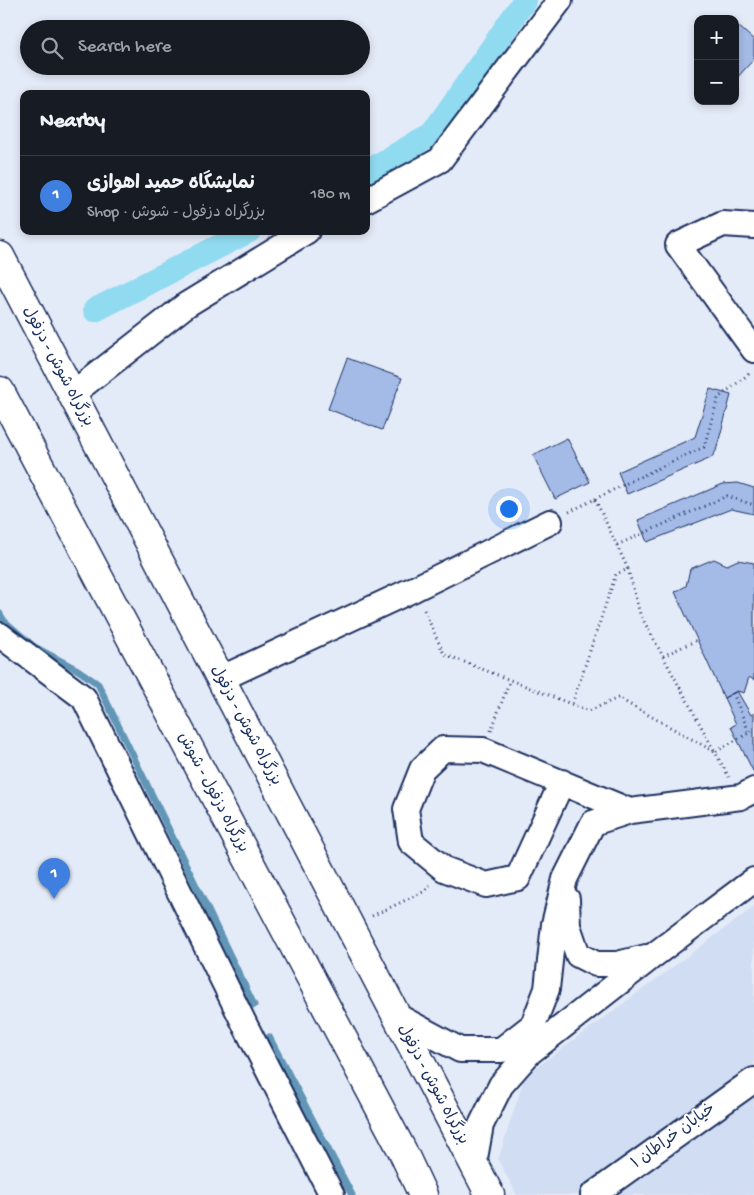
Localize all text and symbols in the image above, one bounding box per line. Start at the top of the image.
map controls [694,15,739,105]
button: + [694,15,739,60]
search box [20,20,370,75]
icon: search [38,34,66,62]
text: Search here [78,36,172,59]
button: − [694,60,739,105]
text: Nearby [40,110,105,135]
text: نمایشگاه حمید اهوازی [87,173,255,196]
text: 1 [53,186,59,205]
text: 180 m [311,186,350,205]
text: Shop · بزرگراه دزفول - شوش [87,204,265,223]
street label: بزرگراه شوش - دزفول [17,302,99,430]
your location [496,496,522,522]
street label: بزرگراه شوش - دزفول [205,661,287,789]
street label: بزرگراه دزفول - شوش [172,728,254,856]
pin: 1 [38,858,70,899]
street label: بزرگراه شوش - دزفول [392,1020,474,1148]
street label: خیابان خراطان ۱ [628,1100,720,1174]

